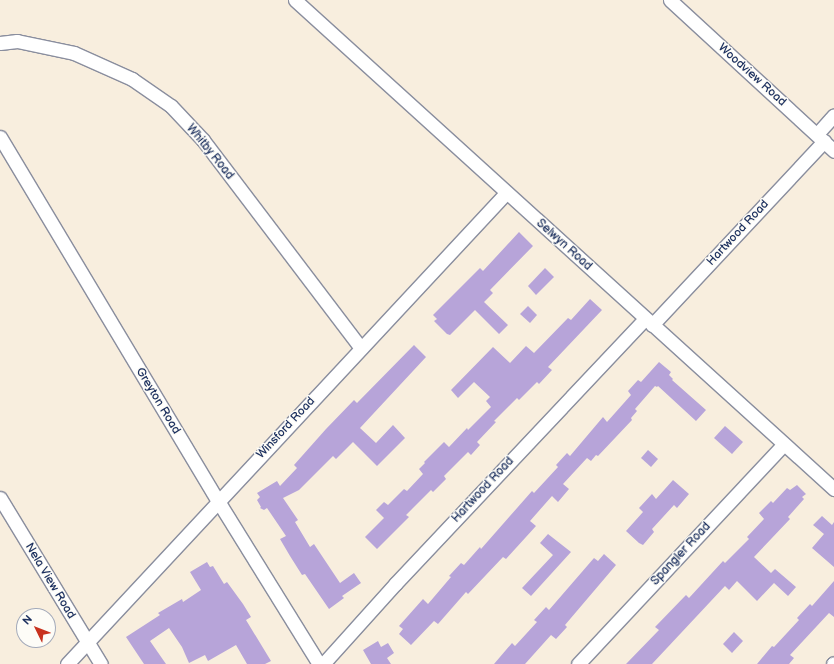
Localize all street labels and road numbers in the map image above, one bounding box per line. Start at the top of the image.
street label: Woodview Road [715,41,789,109]
street label: Whitby Road [183,121,237,183]
street label: Hartwood Road [704,197,772,269]
street label: Selwyn Road [533,216,595,274]
street label: Greyton Road [133,365,183,437]
street label: Winsford Road [254,394,318,462]
street label: Hartwood Road [449,454,517,526]
street label: Spangler Road [648,519,714,589]
street label: Nela View Road [22,540,78,622]

